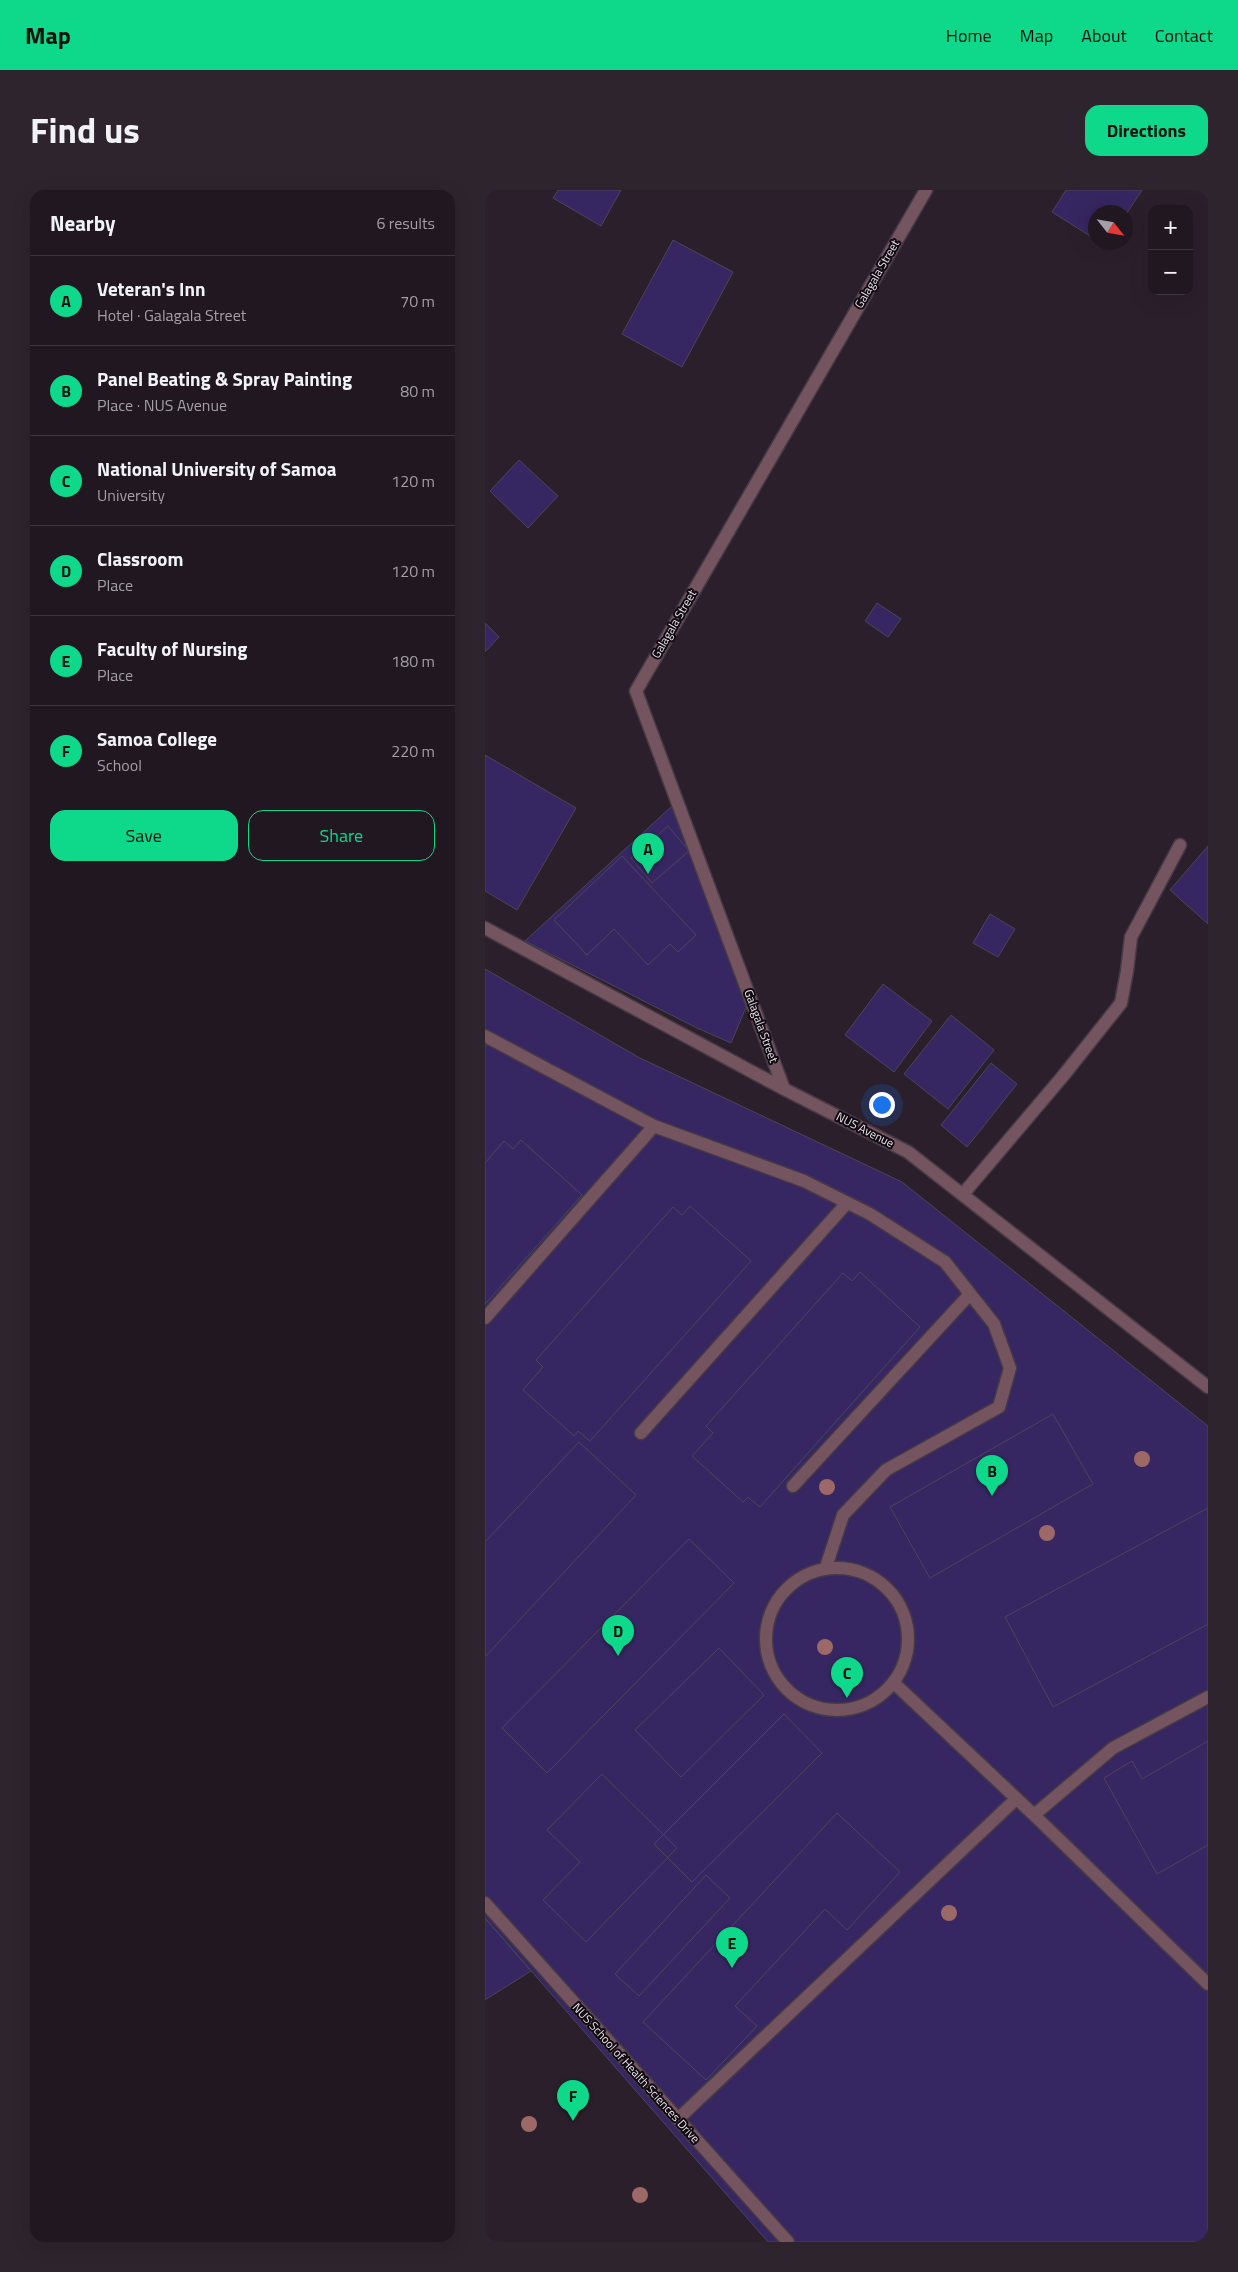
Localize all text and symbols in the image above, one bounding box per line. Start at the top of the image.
text: Map [25,17,71,53]
text: Home [946,22,992,49]
text: Map [1020,22,1053,49]
text: About [1081,22,1127,49]
text: Contact [1155,22,1213,49]
text: Find us [30,103,140,157]
button: Directions [1085,105,1208,156]
north arrow [1088,205,1133,250]
map controls [1148,205,1193,295]
button: + [1148,205,1193,250]
text: Nearby [50,207,115,239]
text: 6 results [376,211,435,235]
street label: Galagala Street [849,235,904,312]
button: − [1148,250,1193,295]
text: Veteran's Inn [97,274,205,303]
text: A [61,289,71,313]
text: 70 m [400,289,435,313]
text: Hotel · Galagala Street [97,303,246,327]
text: Panel Beating & Spray Painting [97,364,352,393]
text: B [61,379,71,403]
text: 80 m [400,379,435,403]
text: Place · NUS Avenue [97,393,227,417]
text: National University of Samoa [97,454,337,483]
text: C [62,469,70,493]
text: 120 m [391,469,435,493]
text: University [97,483,165,507]
text: Classroom [97,544,183,573]
text: D [61,559,71,583]
text: 120 m [391,559,435,583]
text: Place [97,573,133,597]
street label: Galagala Street [646,585,701,662]
text: Faculty of Nursing [97,634,248,663]
text: E [62,649,70,673]
text: 180 m [391,649,435,673]
text: Place [97,663,133,687]
text: Samoa College [97,724,217,753]
text: F [62,739,70,763]
text: 220 m [391,739,435,763]
text: School [97,753,142,777]
button: Save [50,810,238,861]
button: Share [248,810,435,861]
pin: A [632,833,664,874]
street label: Galagala Street [739,987,784,1066]
your location [869,1092,895,1118]
street label: NUS Avenue [833,1107,897,1152]
pin: B [976,1455,1008,1496]
pin: D [602,1615,634,1656]
pin: C [831,1657,863,1698]
pin: E [716,1927,748,1968]
street label: NUS School of Health Sciences Drive [568,1998,705,2147]
pin: F [557,2080,589,2121]

